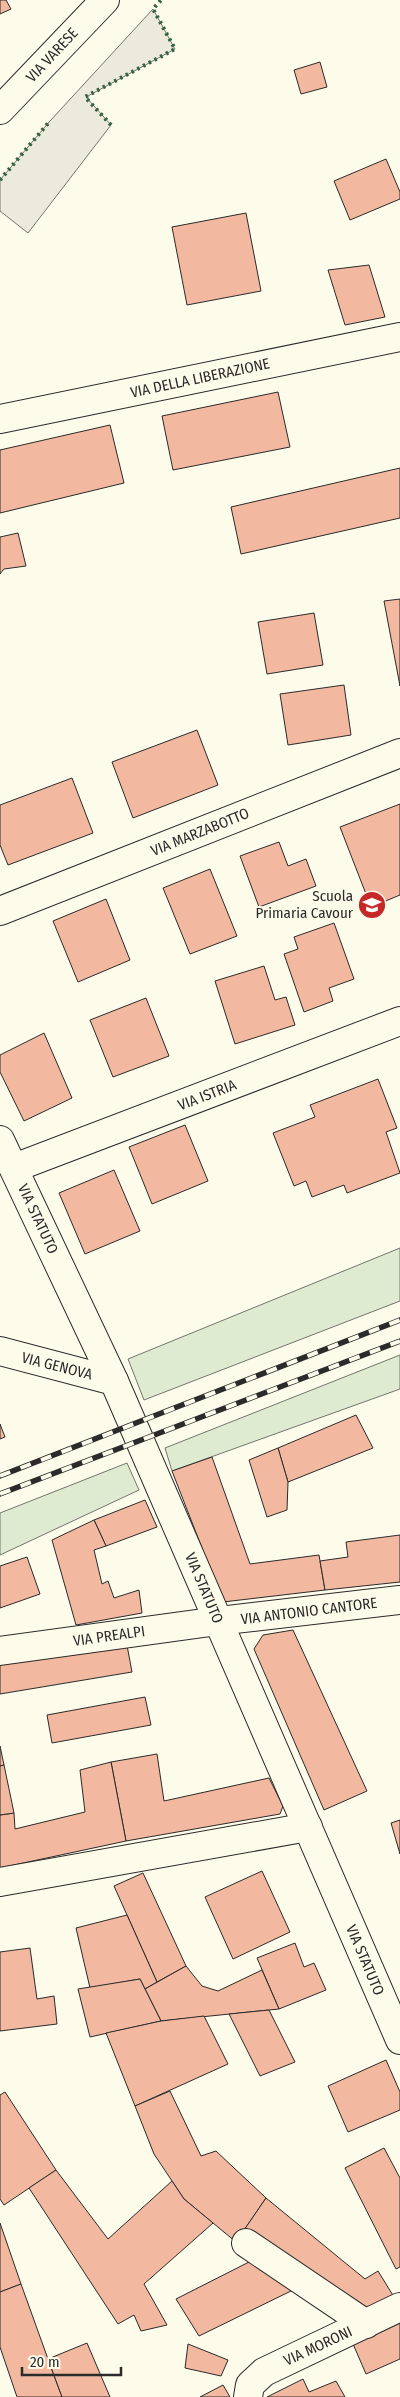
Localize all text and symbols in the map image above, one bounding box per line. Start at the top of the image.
street label: VIA VARESE [22,24,82,86]
street label: VIA DELLA LIBERAZIONE [129,354,271,402]
street label: VIA MARZABOTTO [148,804,252,860]
place label: Scuola Primaria Cavour [255,887,354,922]
school or university icon: Scuola Primaria Cavour [357,890,387,920]
street label: VIA ISTRIA [175,1076,239,1114]
street label: VIA STATUTO [14,1181,62,1257]
street label: VIA GENOVA [20,1349,94,1384]
street label: VIA STATUTO [181,1550,227,1626]
street label: VIA ANTONIO CANTORE [240,1594,378,1628]
street label: VIA PREALPI [72,1622,146,1650]
street label: VIA STATUTO [342,1922,388,1998]
street label: VIA MORONI [281,2322,355,2370]
scale bar [22,2344,121,2376]
text: 20 m [30,2353,60,2371]

